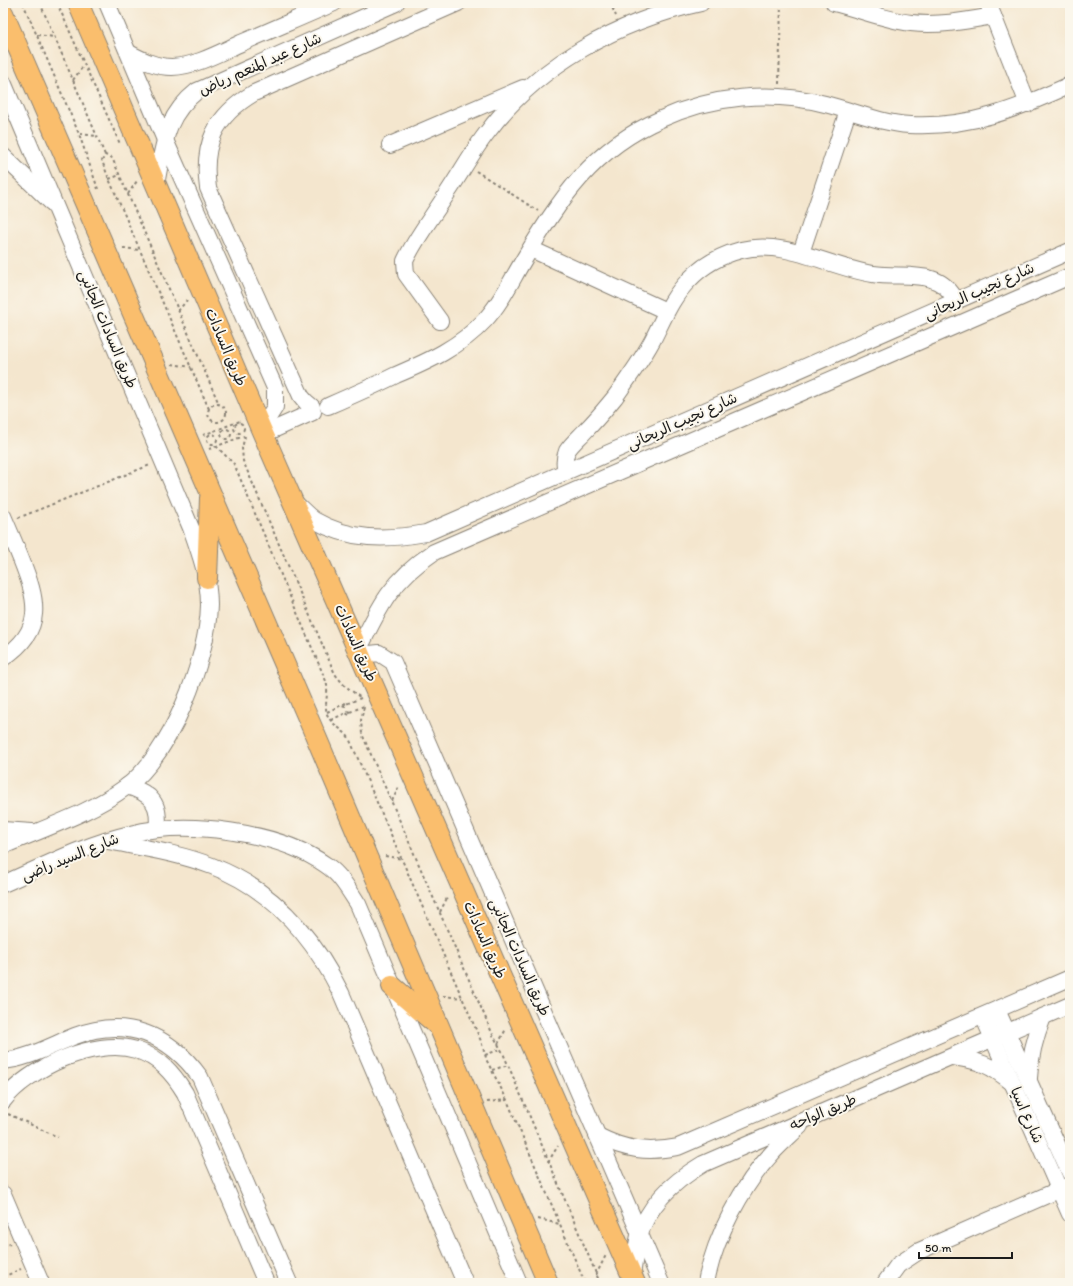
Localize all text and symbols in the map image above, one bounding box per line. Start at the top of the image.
street label: شارع عبد المنعم رياض [196,29,325,102]
street label: شارع نجيب الريحانى [921,259,1037,324]
street label: طريق السادات الجانبى [74,267,141,392]
street label: طريق السادات [201,305,251,389]
street label: شارع نجيب الريحانى [624,389,740,454]
street label: طريق السادات [331,601,381,685]
street label: شارع السيد راضى [18,829,122,886]
street label: طريق السادات الجانبى [485,895,554,1019]
street label: طريق السادات [460,898,510,982]
street label: شارع اسيا [1006,1084,1047,1146]
street label: طريق الواحه [787,1090,860,1135]
scale bar [919,1234,1012,1260]
text: 50 m [925,1241,951,1255]

